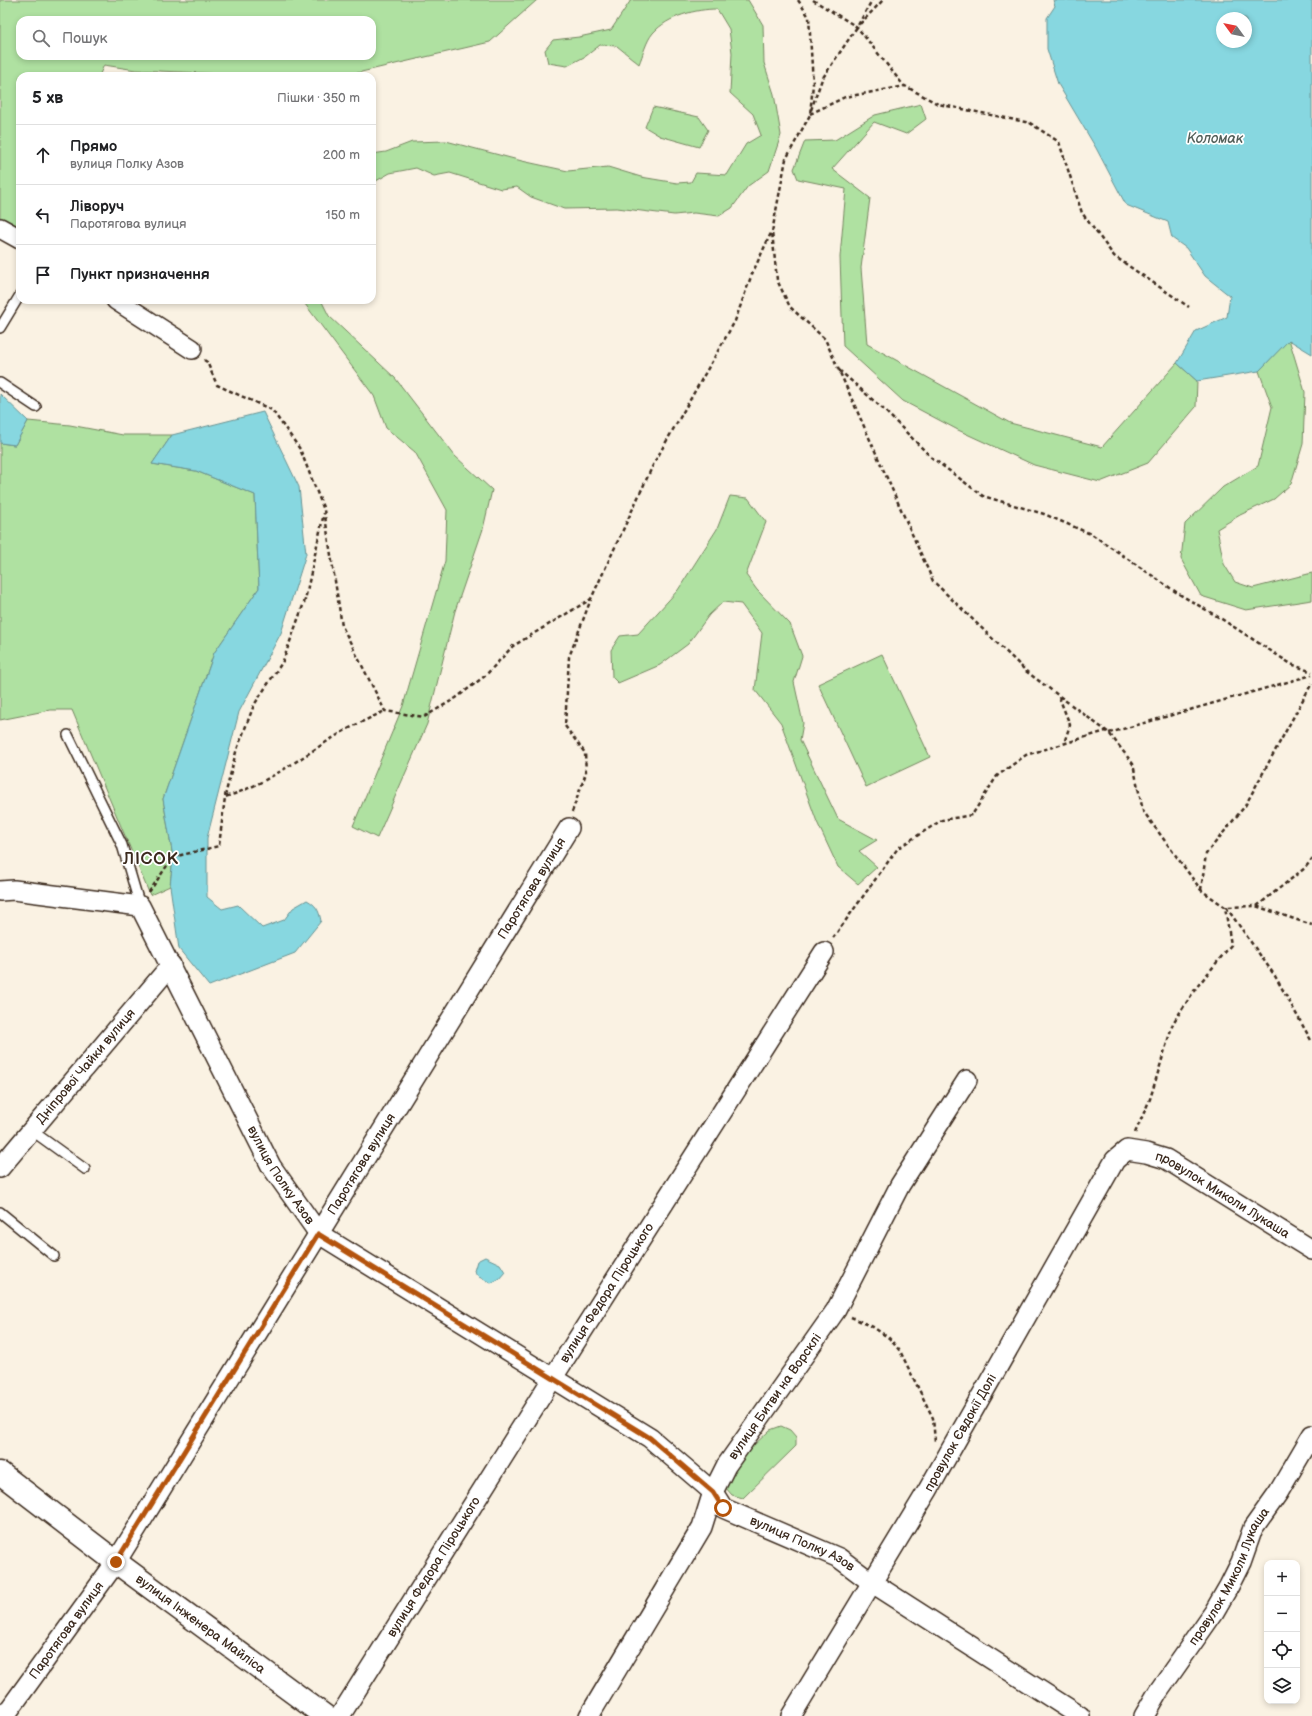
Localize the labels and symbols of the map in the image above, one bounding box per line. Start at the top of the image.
north arrow [1216,12,1252,48]
water label: Коломак [1187,130,1244,147]
street label: Паротягова вулиця [494,835,569,942]
district label: ЛІСОК [122,849,179,869]
street label: Дніпрової Чайки вулиця [33,1005,139,1127]
street label: Паротягова вулиця [324,1110,399,1218]
street label: вулиця Полку Азов [244,1123,318,1228]
street label: провулок Миколи Лукаша [1153,1148,1293,1242]
street label: вулиця Федора Піроцького [556,1220,657,1366]
street label: вулиця Битви на Ворсклі [725,1330,825,1463]
street label: провулок Євдокії Долі [921,1371,1000,1495]
street label: вулиця Федора Піроцького [384,1494,484,1640]
route start [714,1499,732,1517]
street label: провулок Миколи Лукаша [1185,1504,1273,1649]
street label: вулиця Полку Азов [747,1513,858,1575]
route end [107,1553,125,1571]
street label: вулиця Інженера Майліса [132,1571,269,1677]
street label: Паротягова вулиця [26,1579,107,1682]

